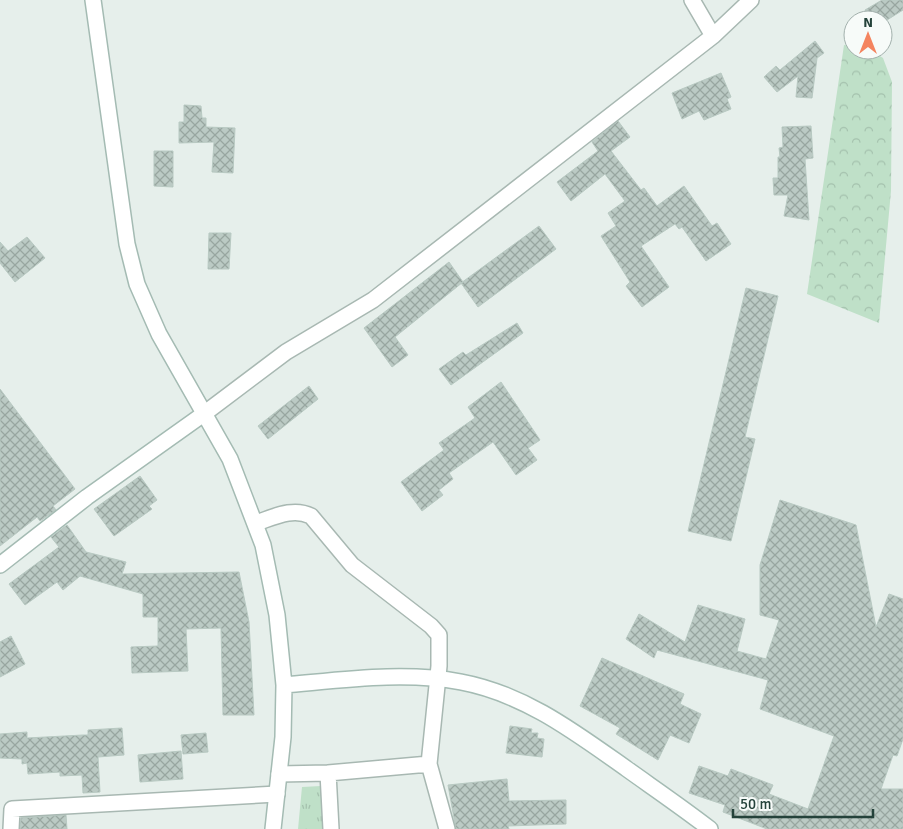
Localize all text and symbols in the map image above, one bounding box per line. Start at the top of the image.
north arrow [843,10,893,60]
text: N [863,14,873,31]
scale bar [733,786,873,818]
text: 50 m [740,795,771,813]

